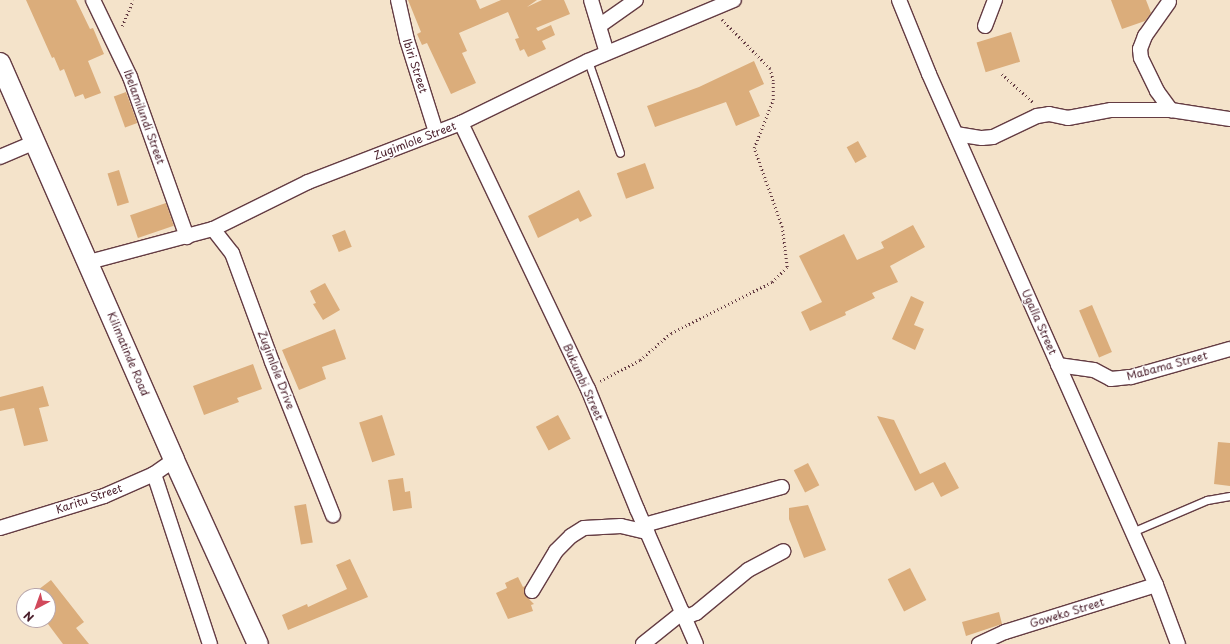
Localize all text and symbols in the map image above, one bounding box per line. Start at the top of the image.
street label: Ibiri Street [400,37,430,95]
street label: Ibelamilundi Street [121,68,167,166]
street label: Zugimlole Street [372,119,458,163]
street label: Ugalla Street [1019,287,1059,357]
street label: Kilimatinde Road [104,310,152,398]
street label: Zugimlole Drive [255,329,297,411]
street label: Bukumbi Street [560,341,606,423]
street label: Mabama Street [1125,349,1209,383]
street label: Karitu Street [54,482,124,516]
north arrow [16,588,56,628]
street label: Goweko Street [1028,595,1106,631]
text: N [20,607,37,626]

